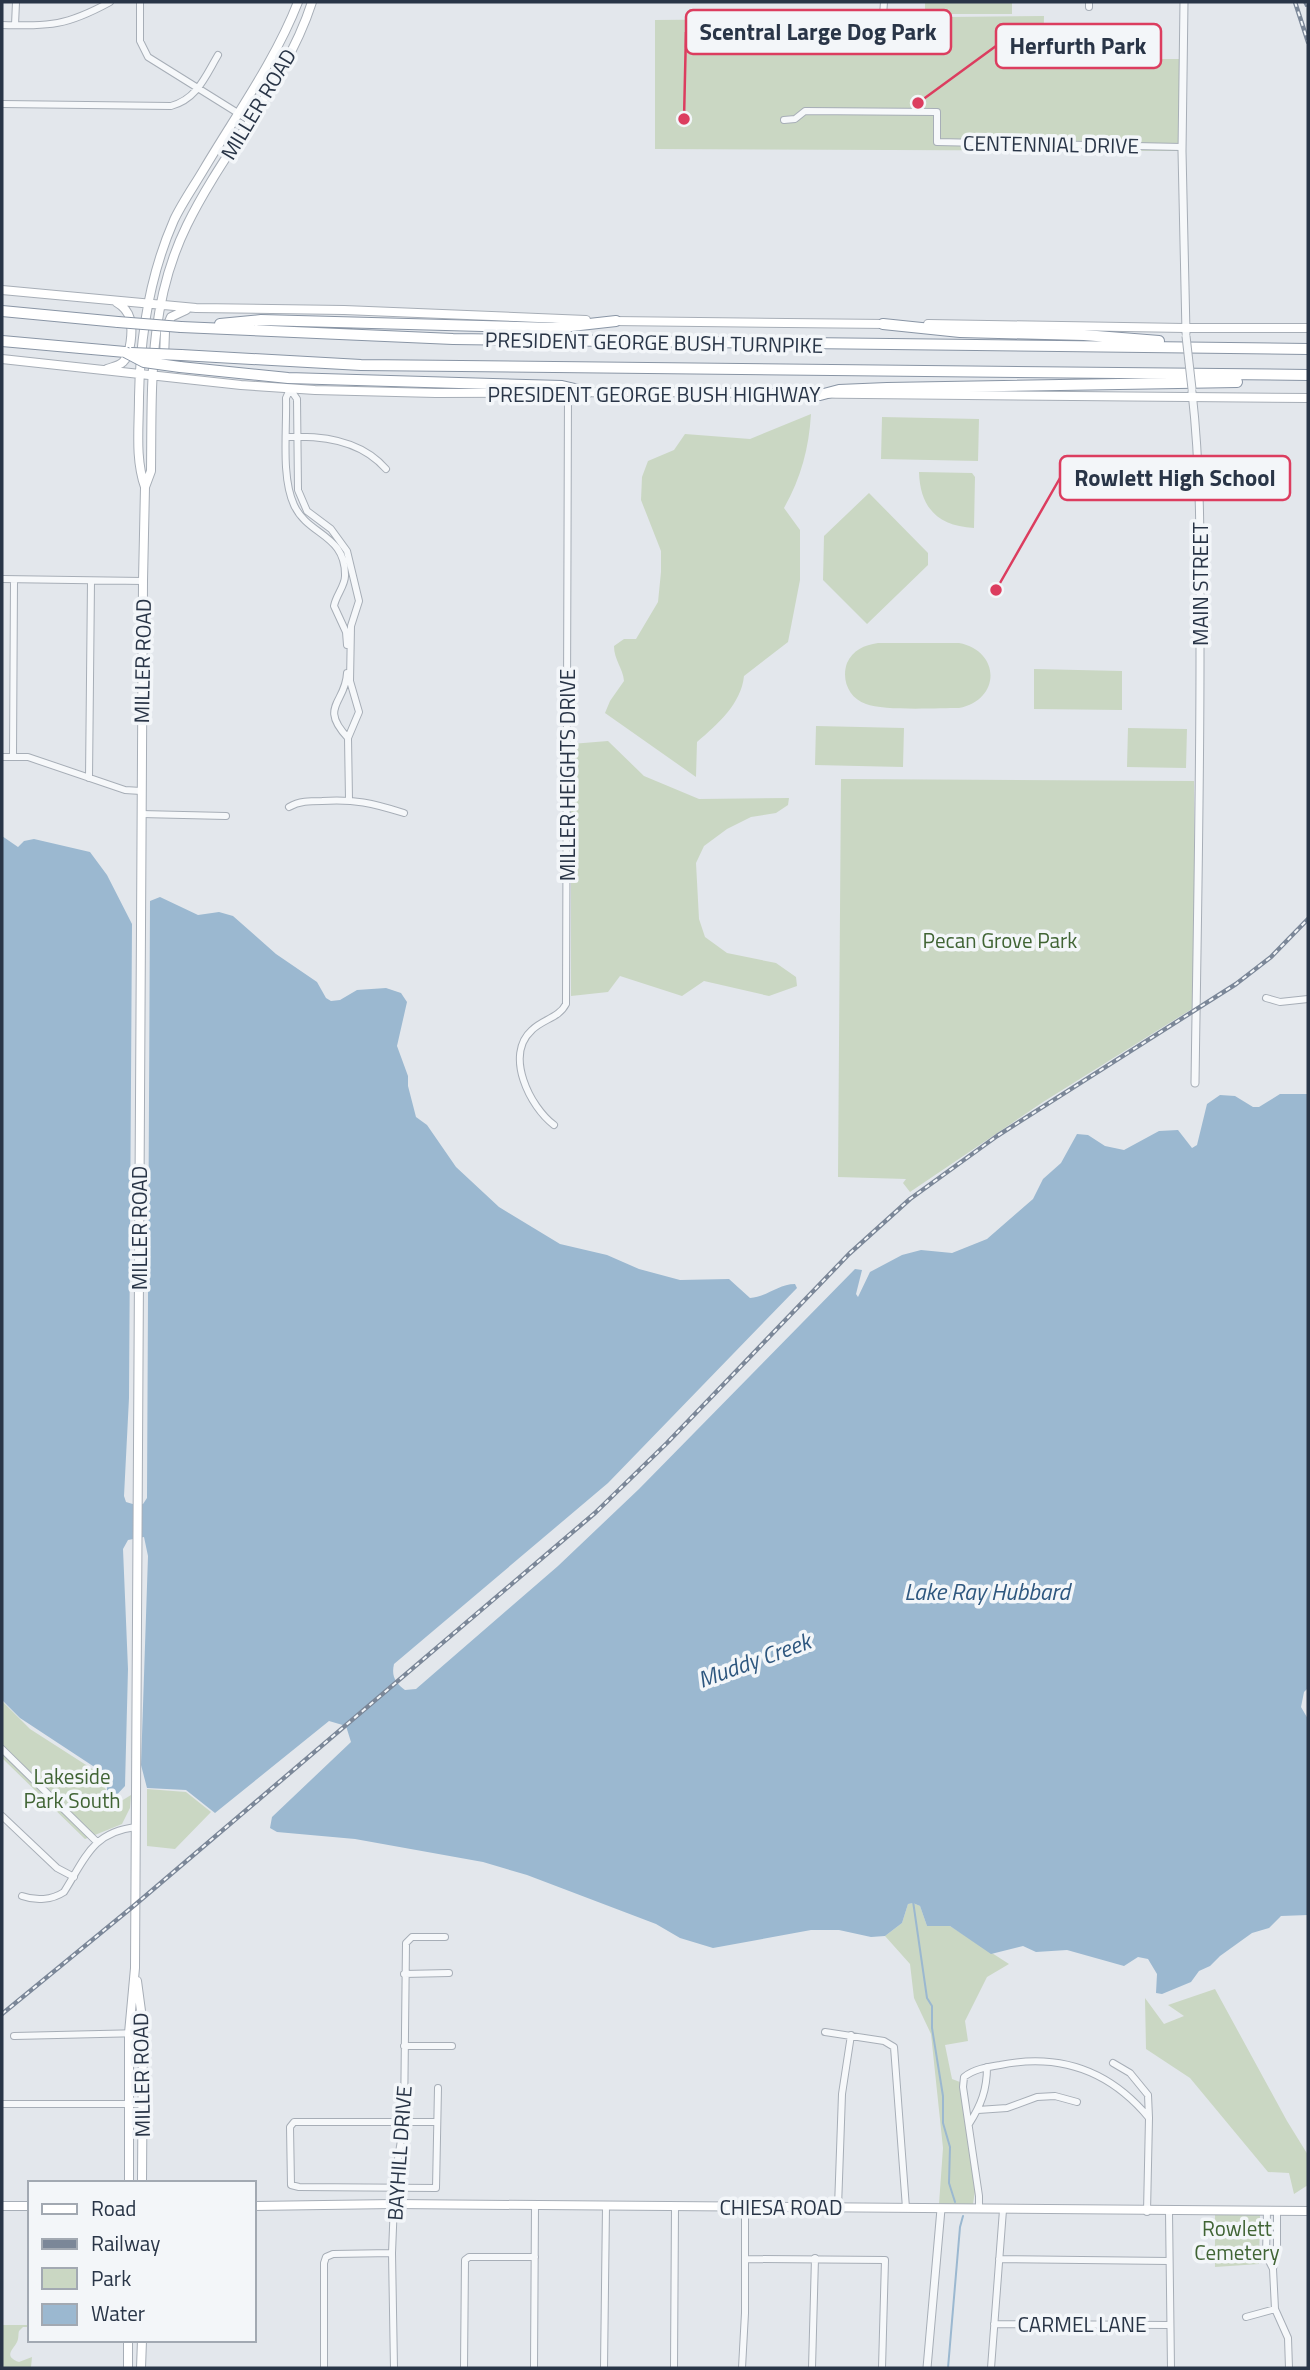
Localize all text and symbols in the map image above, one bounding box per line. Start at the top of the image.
callout: Scentral Large Dog Park [686,10,951,54]
text: Scentral Large Dog Park [699,14,937,49]
callout: Herfurth Park [996,24,1161,68]
text: Herfurth Park [1010,28,1147,63]
street label: MILLER ROAD [212,42,304,166]
street label: CENTENNIAL DRIVE [963,126,1139,162]
street label: PRESIDENT GEORGE BUSH TURNPIKE [485,323,823,361]
street label: PRESIDENT GEORGE BUSH HIGHWAY [488,378,821,410]
callout: Rowlett High School [1060,456,1290,500]
text: Rowlett High School [1074,460,1276,495]
street label: MAIN STREET [1184,522,1216,646]
street label: MILLER ROAD [125,598,159,724]
street label: MILLER HEIGHTS DRIVE [551,669,583,881]
park label: Pecan Grove Park [923,924,1077,956]
street label: MILLER ROAD [123,1166,155,1290]
water label: Lake Ray Hubbard [904,1574,1072,1609]
water label: Muddy Creek [693,1622,818,1697]
park label: Lakeside Park South [23,1760,121,1816]
street label: MILLER ROAD [124,2012,158,2138]
street label: BAYHILL DRIVE [378,2085,420,2221]
legend [28,2181,256,2342]
street label: CHIESA ROAD [719,2191,843,2223]
text: Road [91,2192,136,2224]
park label: Rowlett Cemetery [1194,2212,1280,2268]
text: Railway [91,2227,160,2259]
text: Park [91,2262,131,2294]
text: Water [91,2297,145,2329]
street label: CARMEL LANE [1017,2308,1147,2340]

